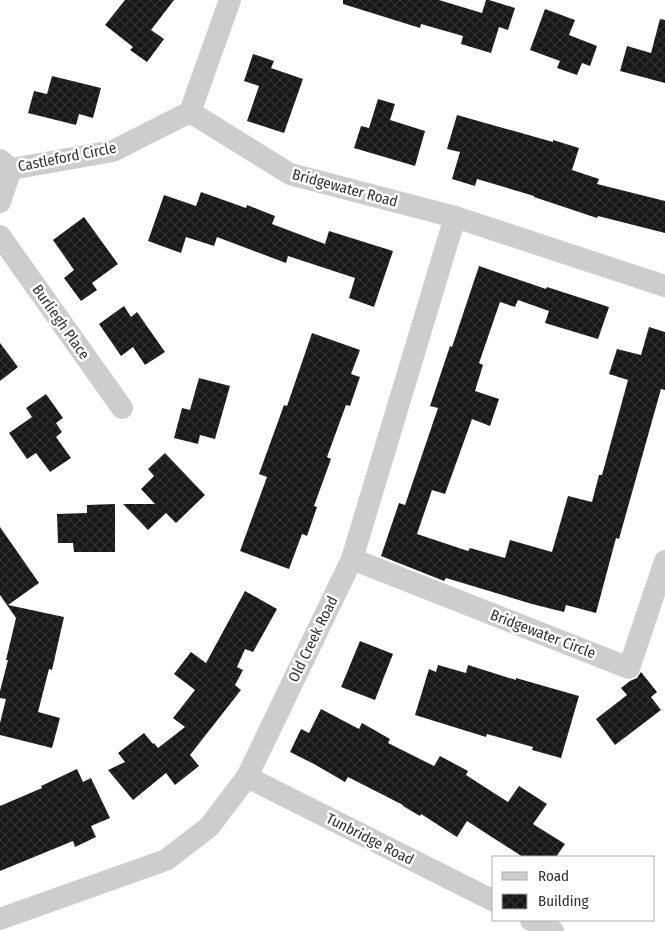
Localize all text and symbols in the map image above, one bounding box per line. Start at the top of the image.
street label: Castleford Circle [16,139,118,175]
street label: Bridgewater Road [290,165,400,211]
street label: Burliegh Place [29,281,93,363]
street label: Old Creek Road [284,593,342,685]
street label: Bridgewater Circle [488,606,598,662]
street label: Tunbridge Road [323,809,417,869]
legend [492,856,655,921]
text: Road [538,867,569,885]
text: Building [538,892,589,910]

